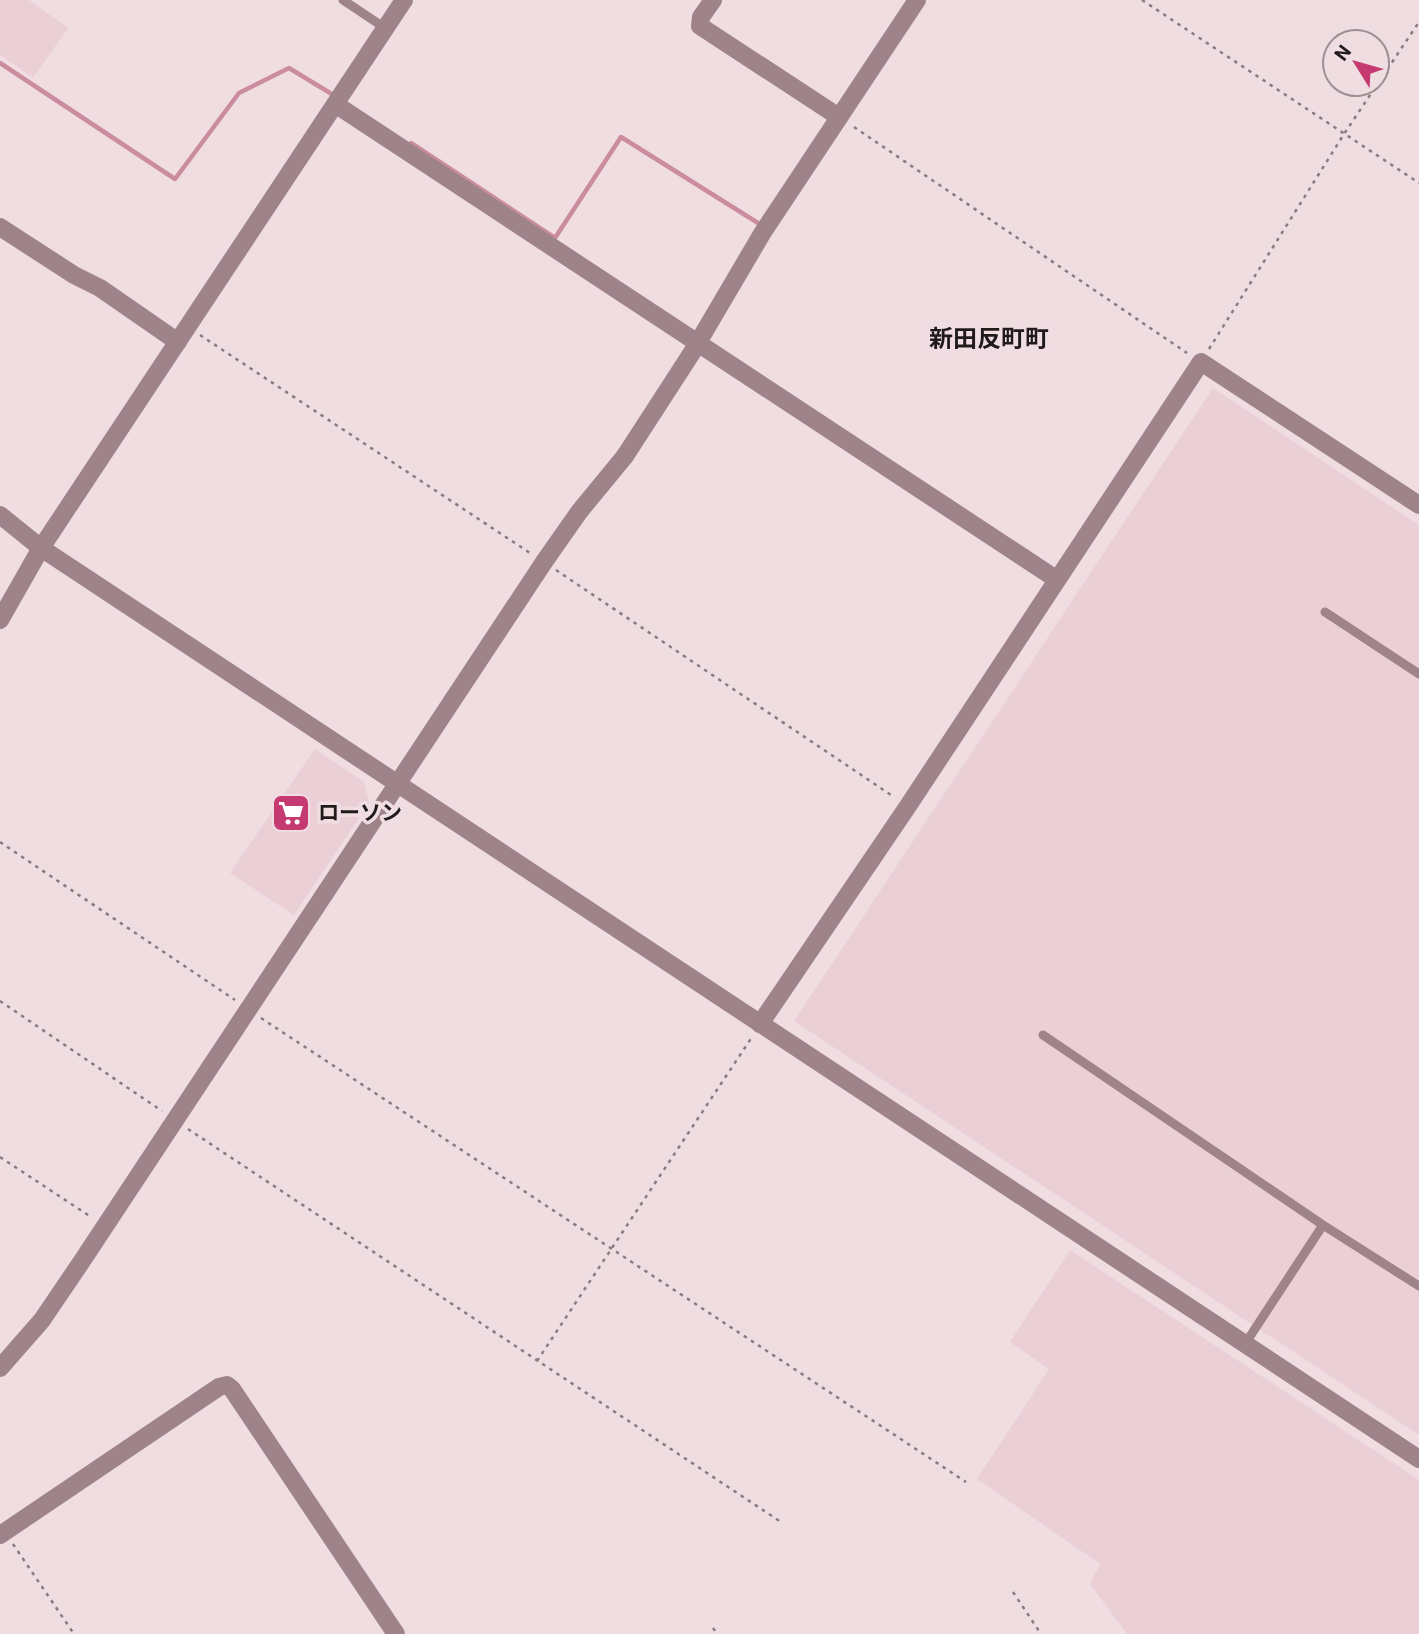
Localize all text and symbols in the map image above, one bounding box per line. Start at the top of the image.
north arrow [1321,28,1391,98]
text: N [1330,41,1356,65]
district label: 新田反町町 [929,325,1049,353]
supermarket icon: ローソン [270,792,312,834]
place label: ローソン [318,801,402,825]

